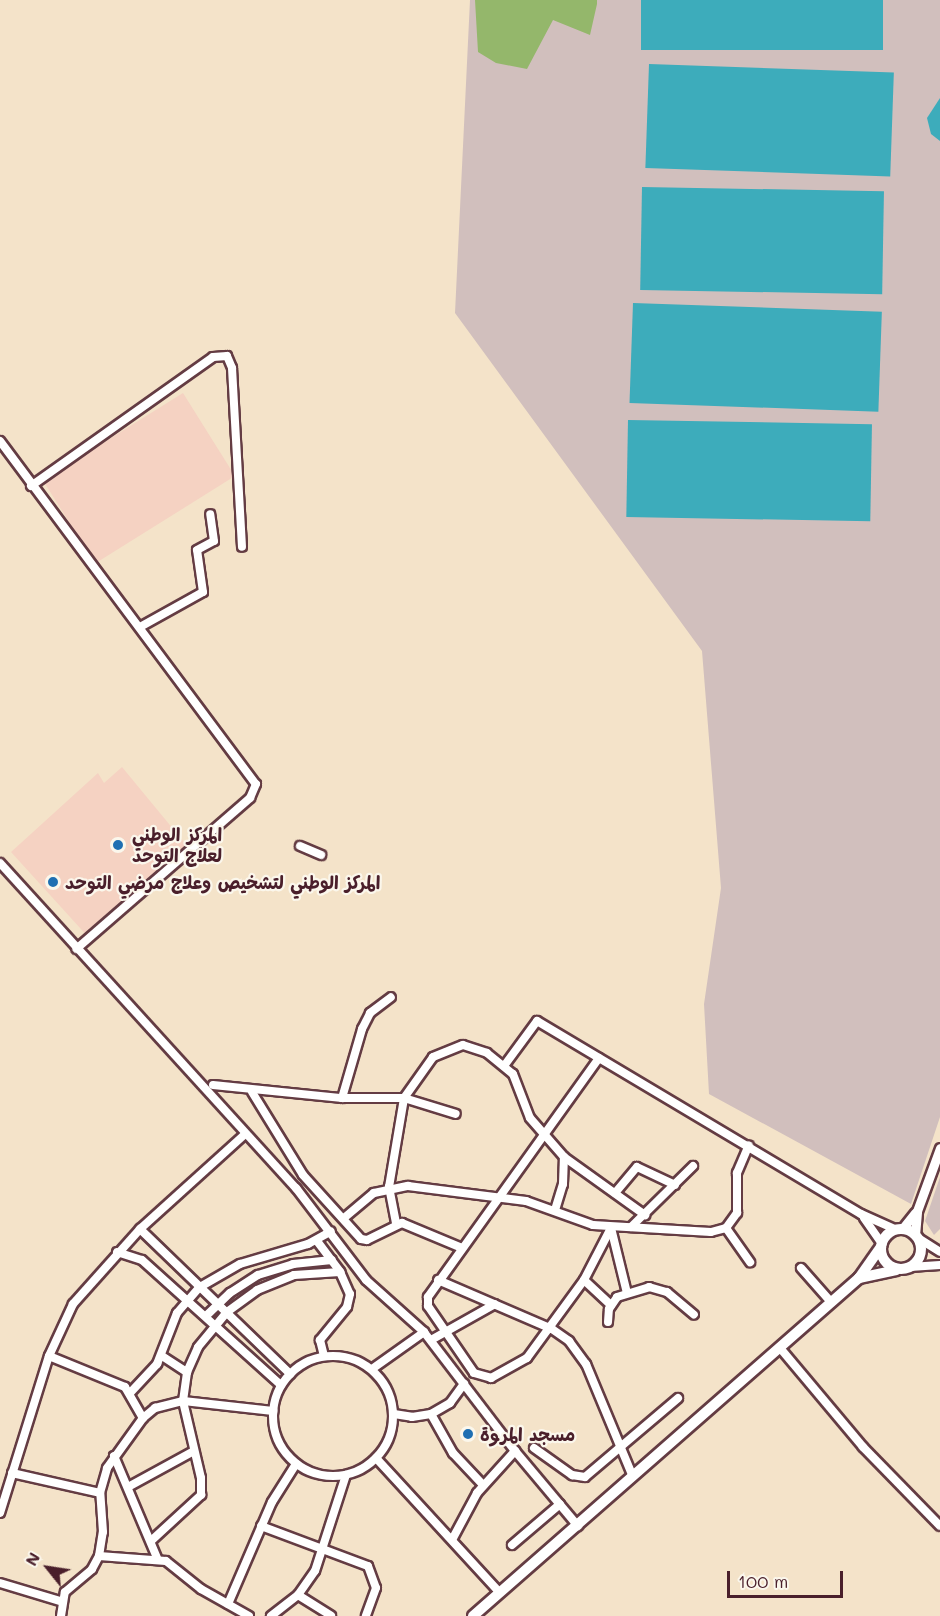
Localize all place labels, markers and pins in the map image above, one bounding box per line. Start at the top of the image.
place label: المركز الوطني لعلاج التوحد [132,824,222,866]
marker: المركز الوطني لعلاج التوحد [109,836,127,854]
place label: المركز الوطني لتشخيص وعلاج مرضي التوحد [65,871,380,893]
marker: المركز الوطني لتشخيص وعلاج مرضي التوحد [46,875,60,889]
place label: مسجد المروة [480,1423,575,1445]
marker: مسجد المروة [461,1427,475,1441]

